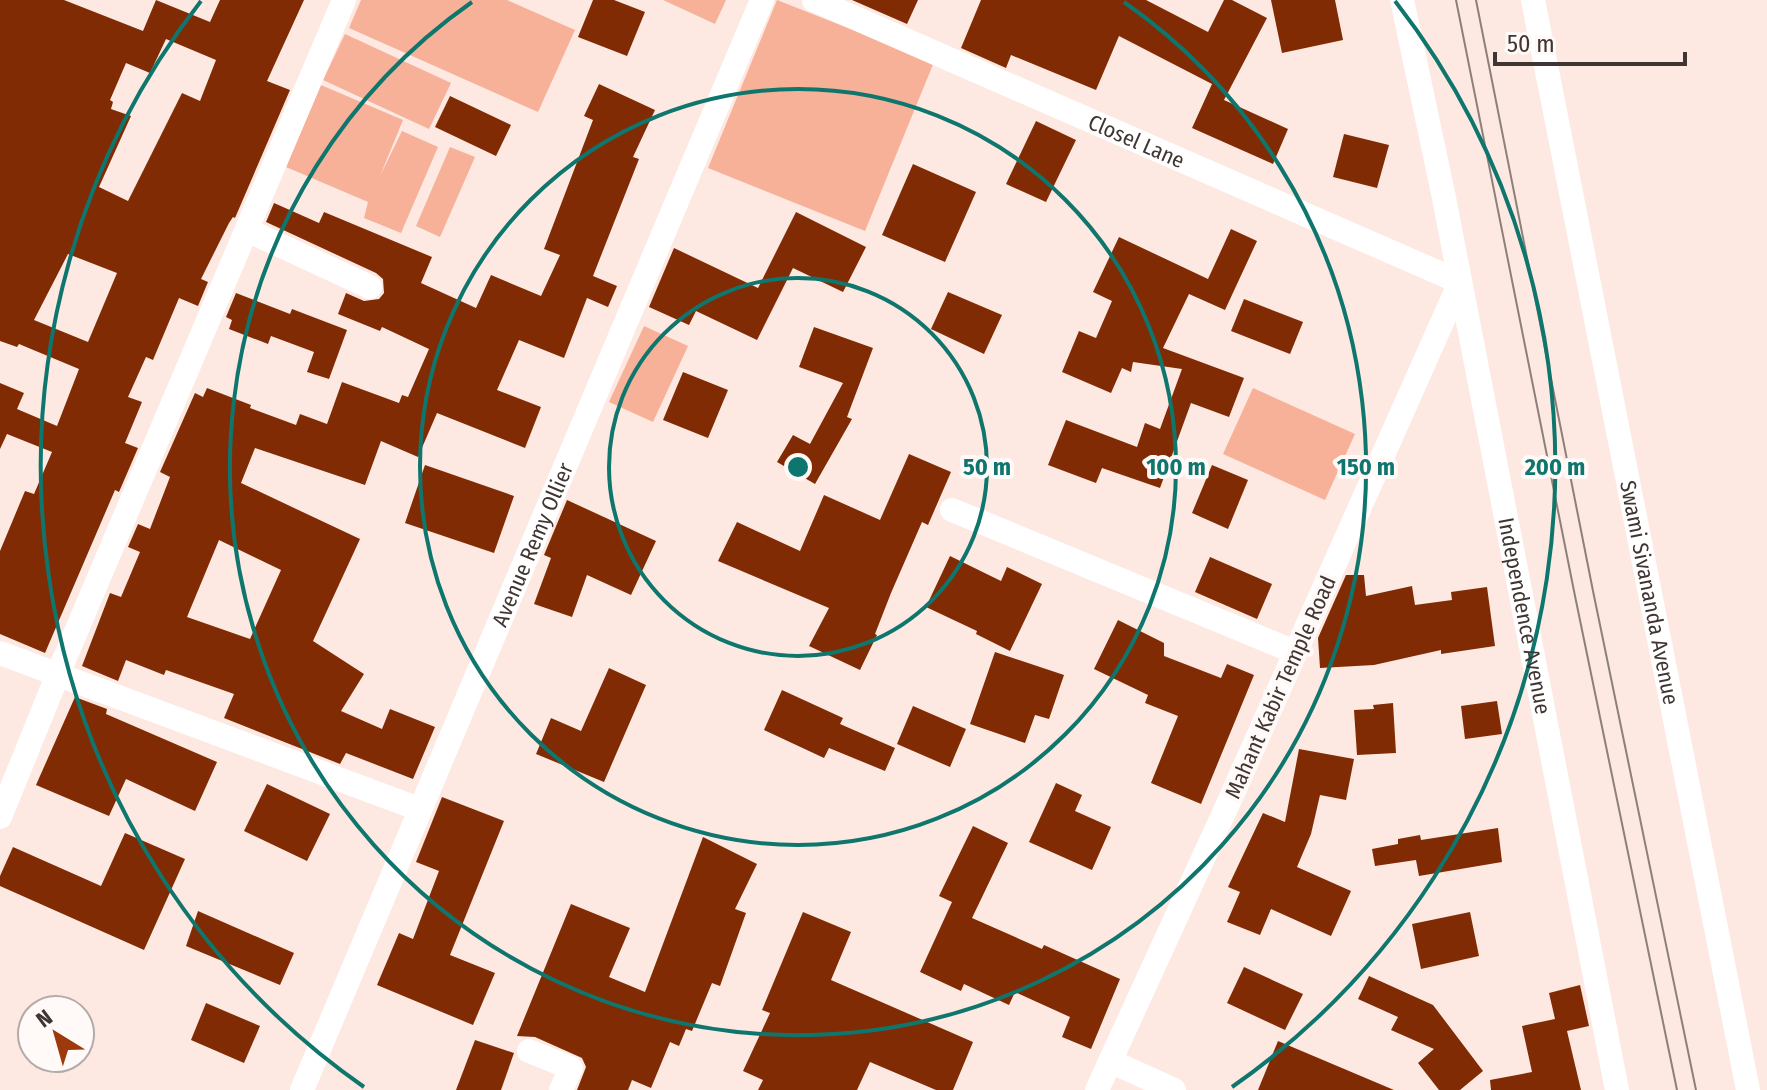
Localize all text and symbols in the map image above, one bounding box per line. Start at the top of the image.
scale bar [1495,16,1685,66]
text: 50 m [1507,30,1555,58]
street label: Closel Lane [1084,108,1189,174]
centre of rings [784,453,812,481]
text: 50 m [963,453,1011,481]
text: 100 m [1146,453,1206,481]
text: 150 m [1337,453,1395,481]
text: 200 m [1524,453,1585,481]
street label: Avenue Remy Ollier [486,459,579,631]
street label: Swami Sivananda Avenue [1614,478,1685,707]
street label: Independence Avenue [1492,515,1557,717]
street label: Mahant Kabir Temple Road [1219,572,1342,803]
north arrow [16,994,96,1074]
text: N [31,1004,58,1033]

